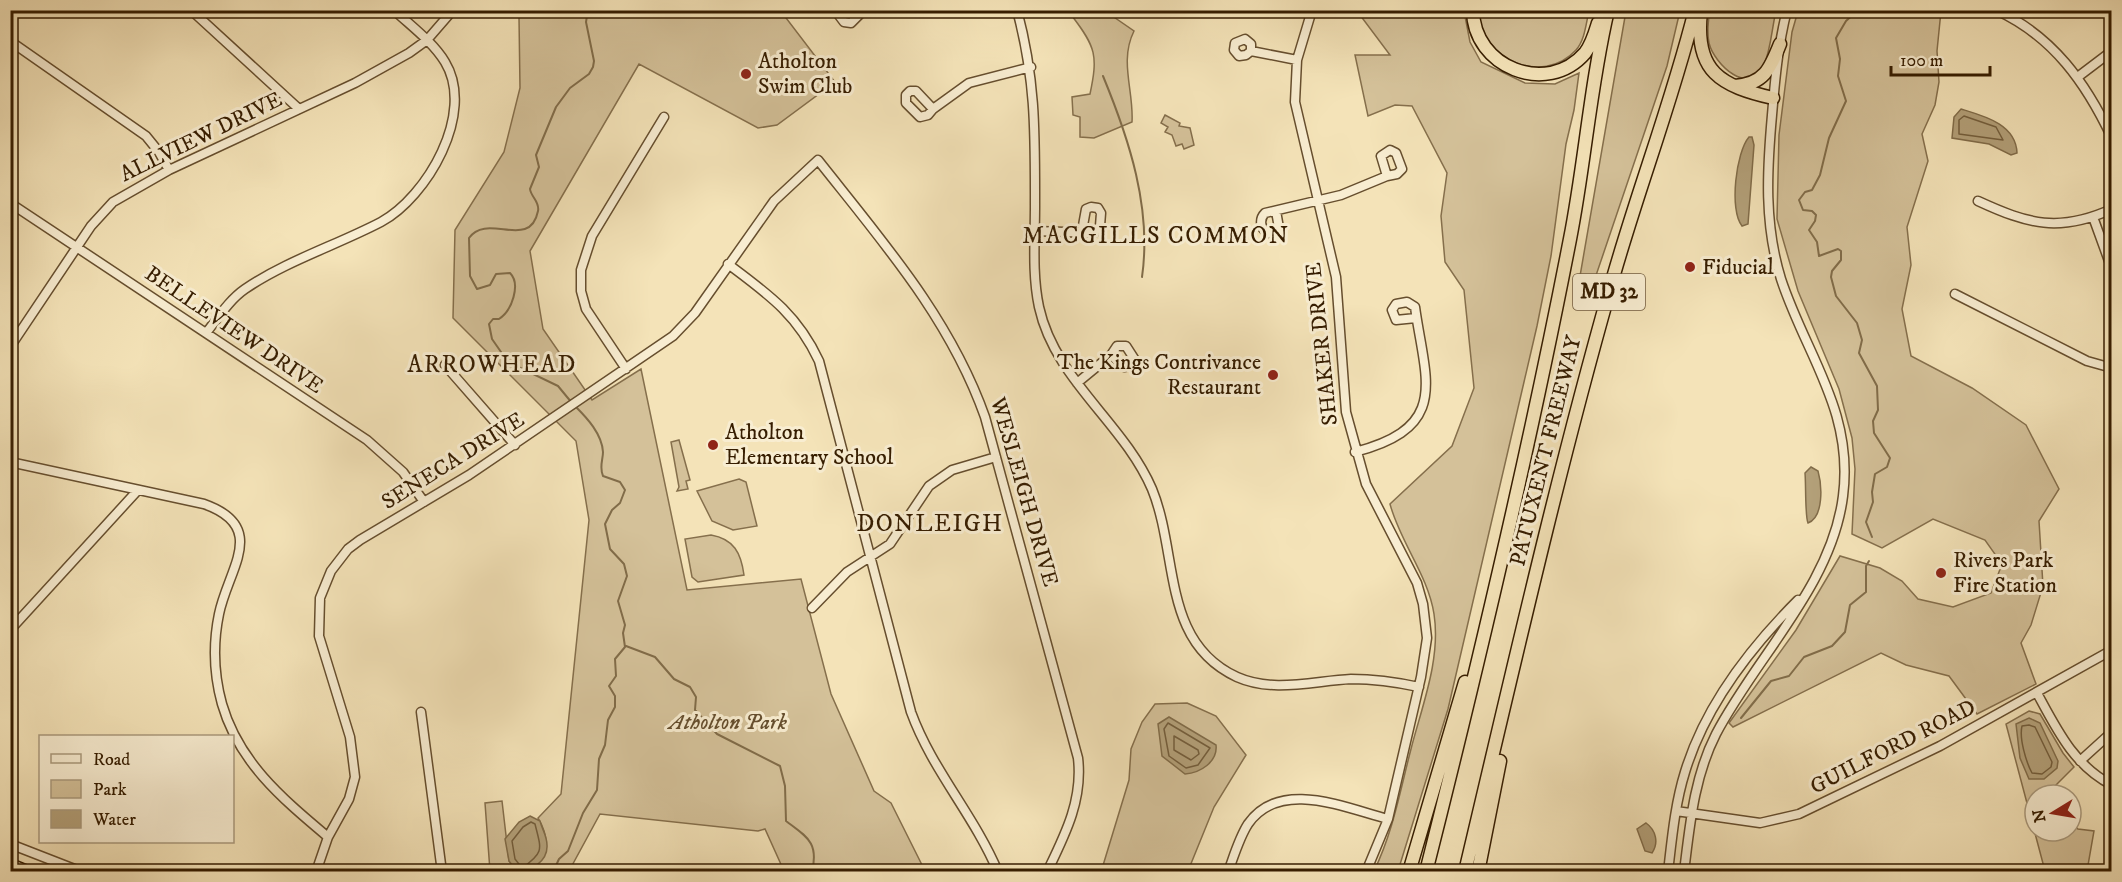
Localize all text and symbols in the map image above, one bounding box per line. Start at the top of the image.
scale bar [1891,39,1990,77]
place label: Atholton Swim Club [758,48,852,100]
text: 100 m [1900,50,1943,72]
marker: Atholton Swim Club [739,67,753,81]
street label: ALLVIEW DRIVE [115,86,287,188]
district label: MACGILLS COMMON [1022,221,1290,251]
place label: Fiducial [1702,254,1774,281]
street label: BELLEVIEW DRIVE [140,260,328,400]
marker: Fiducial [1683,260,1697,274]
street label: SHAKER DRIVE [1300,261,1344,427]
road number: MD 32 [1573,274,1645,310]
street label: PATUXENT FREEWAY [1504,332,1588,569]
place label: The Kings Contrivance Restaurant [1057,349,1261,401]
district label: ARROWHEAD [407,350,577,380]
marker: The Kings Contrivance Restaurant [1266,368,1280,382]
street label: WESLEIGH DRIVE [984,393,1064,590]
street label: SENECA DRIVE [377,406,529,516]
place label: Atholton Elementary School [725,419,894,471]
marker: Atholton Elementary School [706,438,720,452]
district label: DONLEIGH [856,509,1004,539]
place label: Rivers Park Fire Station [1953,547,2058,599]
marker: Rivers Park Fire Station [1934,566,1948,580]
street label: GUILFORD ROAD [1806,694,1980,800]
park label: Atholton Park [666,709,788,736]
legend [39,735,234,843]
text: Road [93,749,130,771]
text: Park [93,779,127,801]
north arrow [2023,783,2083,843]
text: N [2028,807,2050,824]
text: Water [92,809,136,831]

